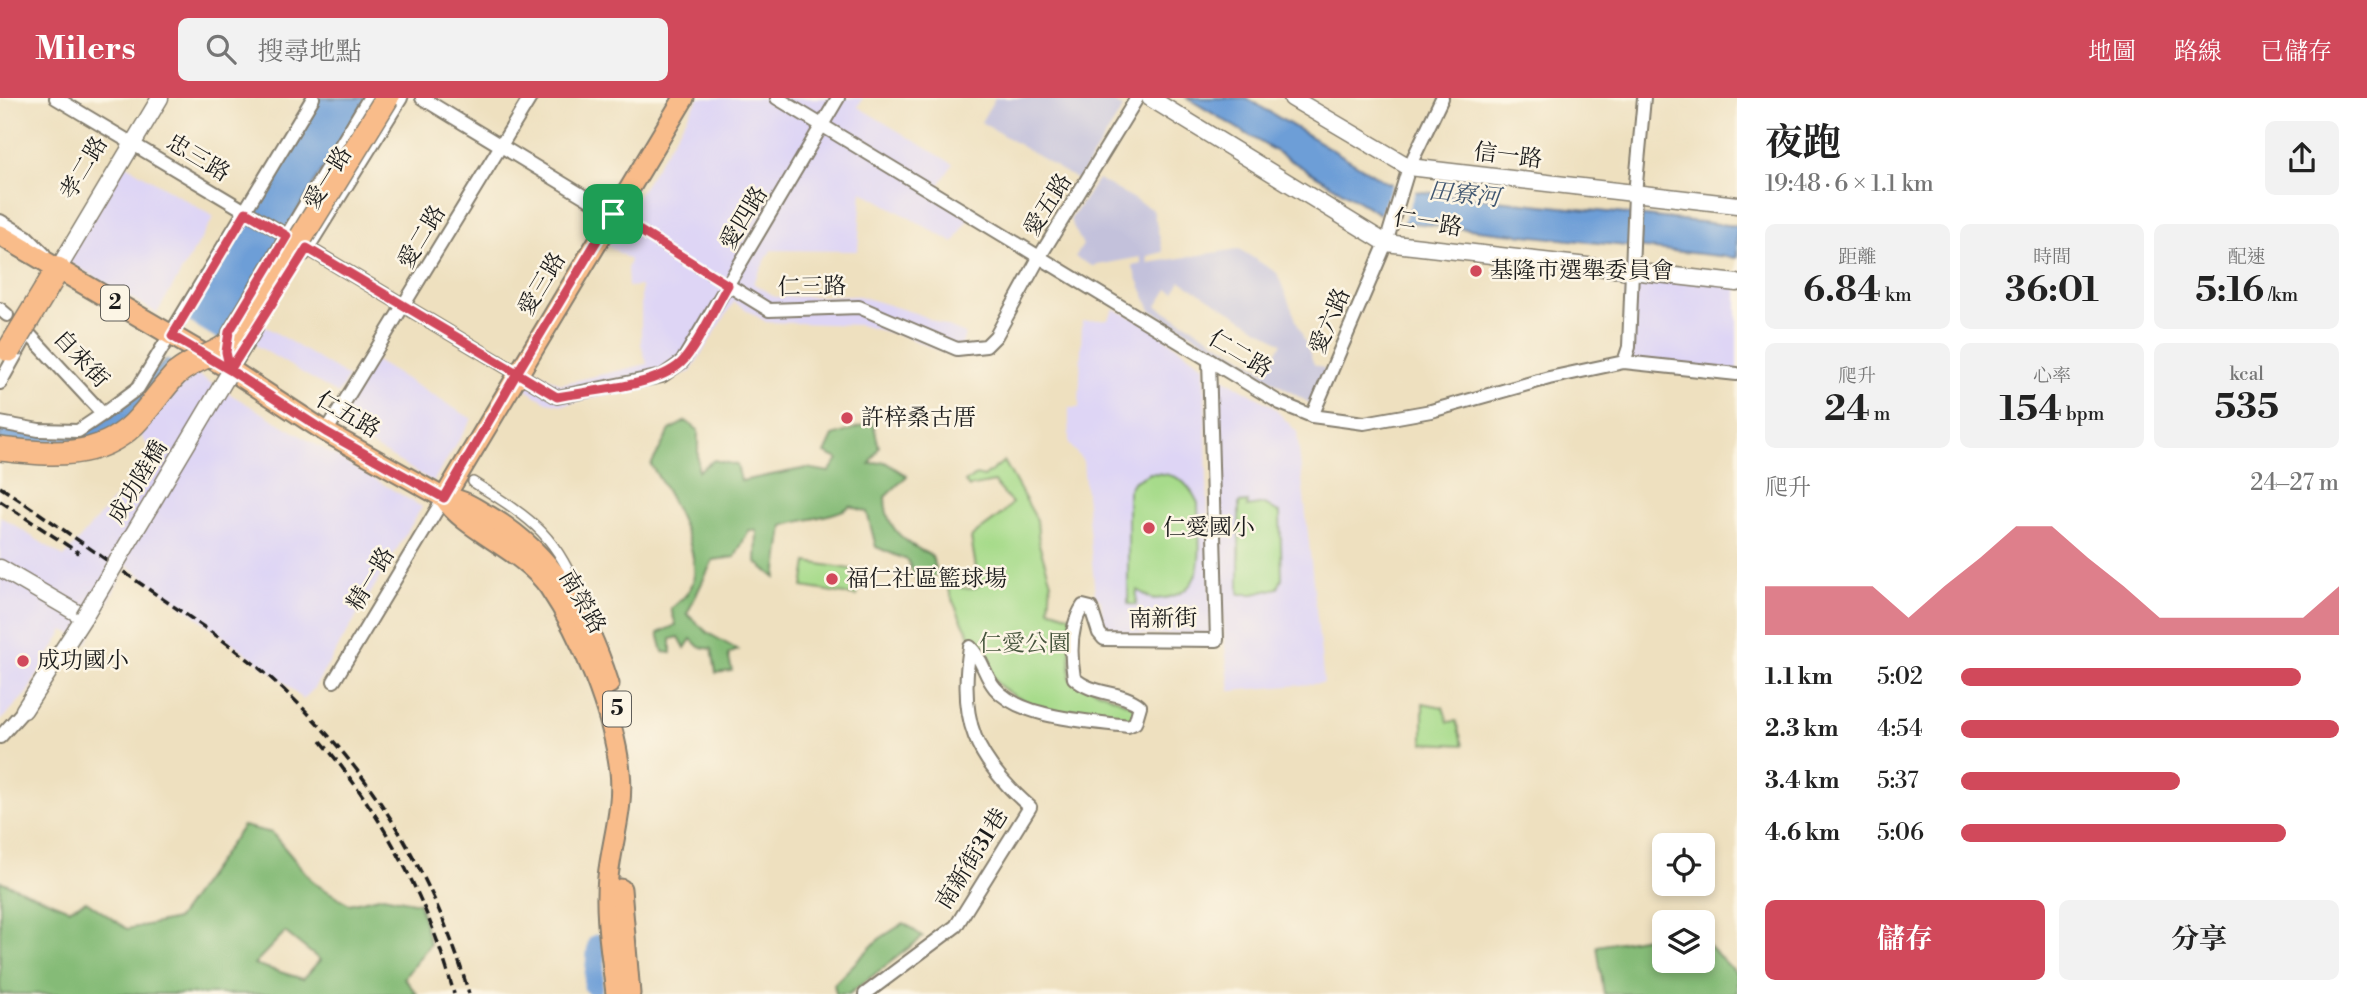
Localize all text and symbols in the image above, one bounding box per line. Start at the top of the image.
search box [178,18,668,81]
text: Milers [35,29,136,70]
icon: search [202,30,240,68]
text: 搜尋地點 [258,36,362,68]
text: 地圖 [2088,37,2136,67]
text: 路線 [2174,37,2222,67]
text: 已儲存 [2260,37,2332,67]
text: 夜跑 [1765,120,1841,167]
button: share [2265,121,2339,195]
street label: 忠三路 [161,128,235,188]
street label: 孝二路 [54,131,114,205]
street label: 信一路 [1472,138,1544,174]
street label: 愛一路 [298,141,358,215]
street label: 愛五路 [1018,168,1078,242]
text: 19:48 · 6 × 1.1 km [1765,170,1934,198]
water label: 田寮河 [1427,176,1505,214]
street label: 愛四路 [714,181,774,255]
pin [583,184,643,244]
icon: arrive [594,195,632,233]
street label: 愛二路 [392,200,452,274]
street label: 仁一路 [1392,204,1464,242]
text: 距離 [1838,245,1876,269]
text: 時間 [2033,245,2071,269]
text: 配速 [2228,245,2266,269]
street label: 愛三路 [512,247,572,321]
place label: 基隆市選舉委員會 [1490,257,1674,285]
marker: 基隆市選舉委員會 [1468,263,1484,279]
text: 6.84 [1803,269,1881,312]
text: 36:01 [2005,269,2099,312]
text: 5:16 [2195,269,2264,312]
street label: 仁三路 [777,272,847,302]
text: km [1881,283,1912,307]
text: /km [2264,283,2298,307]
street label: 愛六路 [1304,284,1356,358]
road number: 2 [101,286,129,320]
street label: 自來街 [47,324,115,394]
street label: 仁二路 [1203,324,1277,384]
text: kcal [2229,362,2264,386]
text: 爬升 [1838,364,1876,388]
text: 心率 [2033,364,2071,388]
street label: 仁五路 [311,386,385,444]
text: 535 [2214,386,2279,429]
text: 24 [1824,388,1870,431]
text: 154 [2000,388,2062,431]
text: m [1870,402,1890,426]
text: bpm [2062,402,2104,426]
place label: 許梓桑古厝 [861,404,976,432]
marker: 許梓桑古厝 [839,410,855,426]
street label: 成功陸橋 [102,435,174,529]
text: 24–27 m [2250,469,2339,497]
text: 爬升 [1765,474,1811,502]
place label: 仁愛國小 [1163,514,1255,542]
marker: 仁愛國小 [1141,520,1157,536]
street label: 精一路 [341,542,401,616]
street label: 南榮路 [553,565,611,639]
place label: 福仁社區籃球場 [846,565,1007,593]
marker: 福仁社區籃球場 [824,571,840,587]
street label: 南新街 [1128,604,1198,634]
park label: 仁愛公園 [979,630,1071,658]
place label: 成功國小 [37,647,129,675]
marker: 成功國小 [15,653,31,669]
text: 1.1 km [1765,663,1833,691]
text: 5:02 [1877,663,1923,691]
road number: 5 [603,692,631,726]
text: 2.3 km [1765,715,1838,743]
text: 4:54 [1877,715,1923,743]
text: 3.4 km [1765,767,1839,795]
text: 5:37 [1877,767,1919,795]
street label: 南新街31巷 [930,803,1014,915]
text: 4.6 km [1765,819,1840,847]
text: 5:06 [1877,819,1924,847]
map controls [1652,833,1715,973]
button: locate [1652,833,1715,896]
button: 儲存 [1765,900,2045,980]
button: 分享 [2059,900,2339,980]
button: layers [1652,910,1715,973]

